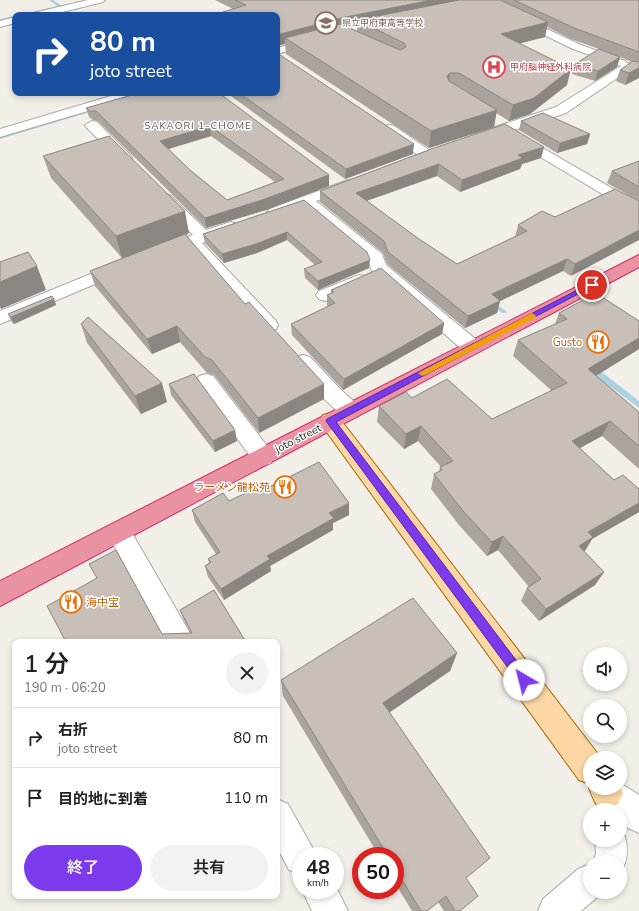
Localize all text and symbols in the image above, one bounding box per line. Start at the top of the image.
school or university icon: 県立甲府東高等学校 [313,10,339,36]
place label: 県立甲府東高等学校 [342,17,423,29]
text: 80 m [90,23,156,61]
icon: right [24,28,76,80]
hospital icon: 甲府脳神経外科病院 [481,54,507,80]
text: joto street [90,59,172,83]
place label: 甲府脳神経外科病院 [510,61,591,73]
district label: SAKAORI 1-CHOME [144,119,252,133]
pin [575,268,609,302]
icon: arrive [581,274,603,296]
restaurant icon: Gusto [585,329,611,355]
place label: Gusto [553,335,582,350]
street label: joto street [272,420,324,457]
restaurant icon: ラーメン龍松苑 [272,474,298,500]
place label: ラーメン龍松苑 [193,480,270,495]
restaurant icon: 海中宝 [58,589,84,615]
place label: 海中宝 [86,595,119,610]
map controls [583,647,627,899]
button: sound [583,647,627,691]
text: 1 分 [24,648,69,680]
button: close [226,652,268,694]
position arrow [503,659,545,701]
text: 190 m · 06:20 [24,679,106,697]
button: search [583,699,627,743]
text: 右折 [58,720,88,740]
icon: right [24,727,46,749]
text: 80 m [233,728,268,748]
text: joto street [58,740,117,758]
button: layers [583,751,627,795]
icon: arrive [24,787,46,809]
text: 110 m [224,788,268,808]
text: 目的地に到着 [58,789,148,809]
button: + [583,803,627,847]
button: 終了 [24,845,142,891]
button: 共有 [150,845,268,891]
speed limit sign: 50 [352,847,404,899]
text: 48 [306,854,330,881]
button: − [583,855,627,899]
text: km/h [307,876,329,890]

